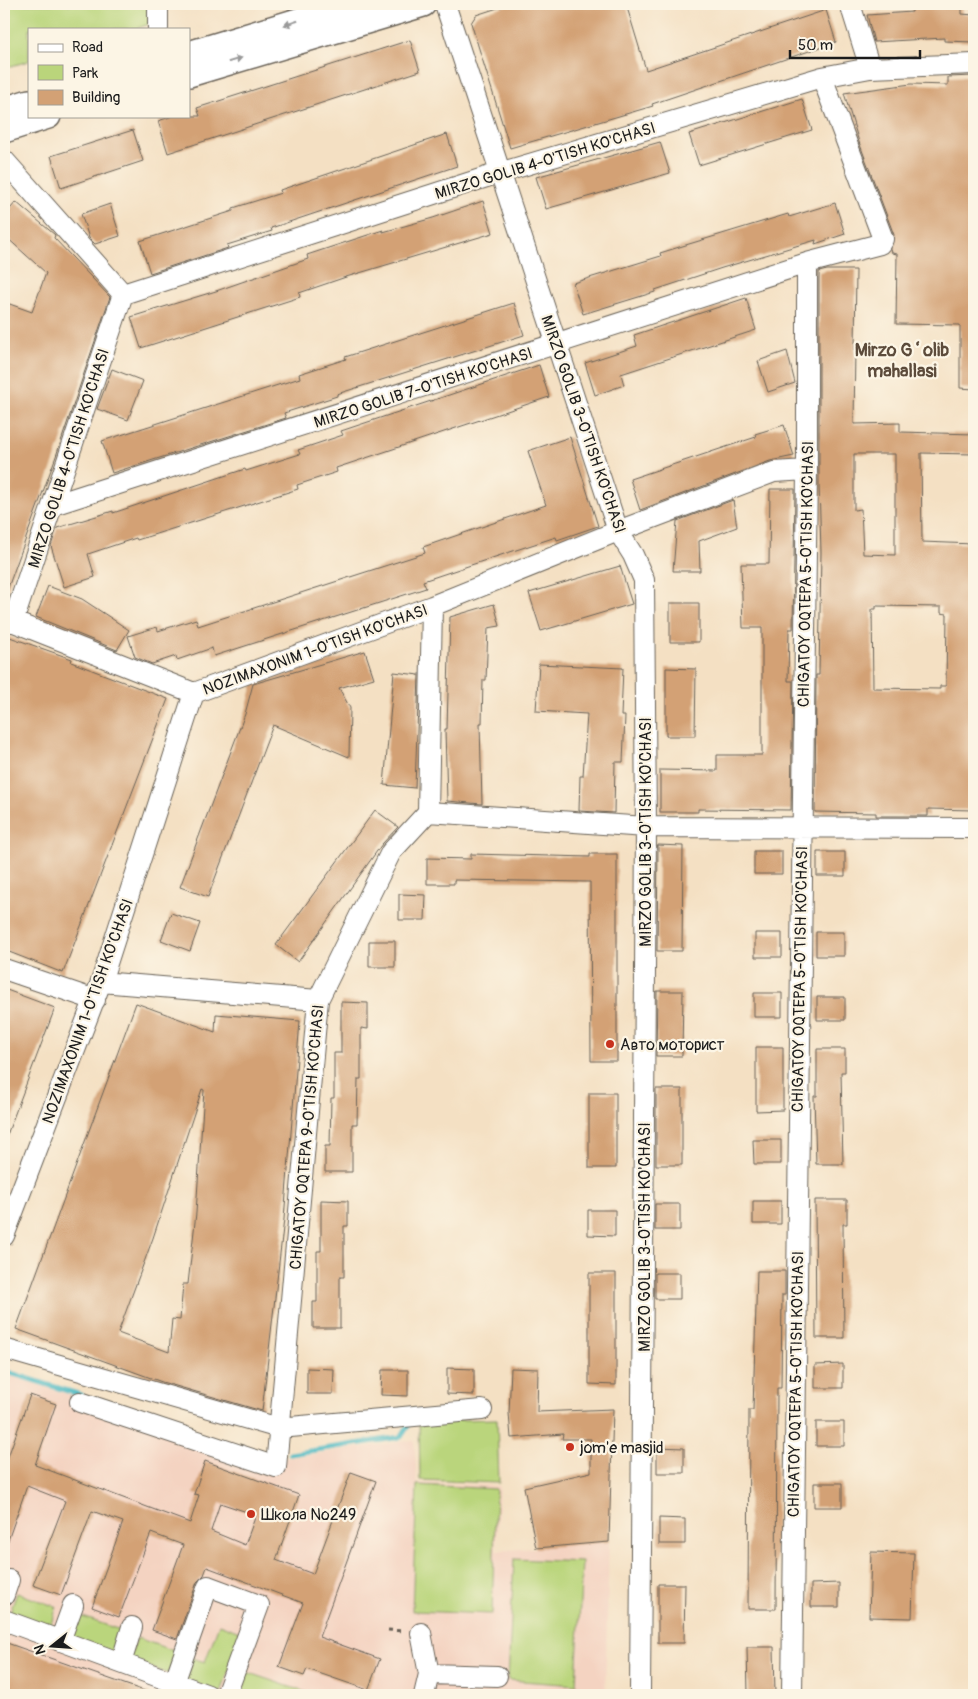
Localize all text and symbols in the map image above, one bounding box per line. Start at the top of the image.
one-way arrow [283,20,298,28]
legend [28,28,190,118]
scale bar [790,28,920,60]
text: 50 m [798,36,833,55]
text: Road [72,38,103,57]
one-way arrow [228,56,243,64]
text: Park [72,64,99,83]
text: Building [72,88,120,107]
street label: MIRZO GOLIB 4-O'TISH KO'CHASI [433,118,658,204]
street label: MIRZO GOLIB 3-O'TISH KO'CHASI [536,313,630,536]
district label: Mirzo Gʻolib mahallasi [855,339,949,383]
street label: MIRZO GOLIB 7-O'TISH KO'CHASI [311,343,535,433]
street label: MIRZO GOLIB 4-O'TISH KO'CHASI [24,346,114,571]
street label: CHIGATOY OQTEPA 5-O'TISH KO'CHASI [794,441,818,707]
street label: NOZIMAXONIM 1-O'TISH KO'CHASI [200,600,430,700]
street label: MIRZO GOLIB 3-O'TISH KO'CHASI [636,717,656,947]
street label: CHIGATOY OQTEPA 5-O'TISH KO'CHASI [788,846,812,1112]
street label: NOZIMAXONIM 1-O'TISH KO'CHASI [38,896,138,1126]
street label: CHIGATOY OQTEPA 9-O'TISH KO'CHASI [285,1004,329,1270]
place label: Авто моторист [620,1035,725,1055]
marker: Авто моторист [604,1038,616,1050]
street label: MIRZO GOLIB 3-O'TISH KO'CHASI [635,1122,655,1352]
street label: CHIGATOY OQTEPA 5-O'TISH KO'CHASI [784,1251,808,1517]
place label: jom'e masjid [579,1438,664,1458]
marker: jom'e masjid [564,1441,576,1453]
place label: Школа №249 [261,1505,356,1525]
marker: Школа №249 [245,1508,257,1520]
north arrow [28,1622,78,1672]
text: N [31,1643,50,1657]

